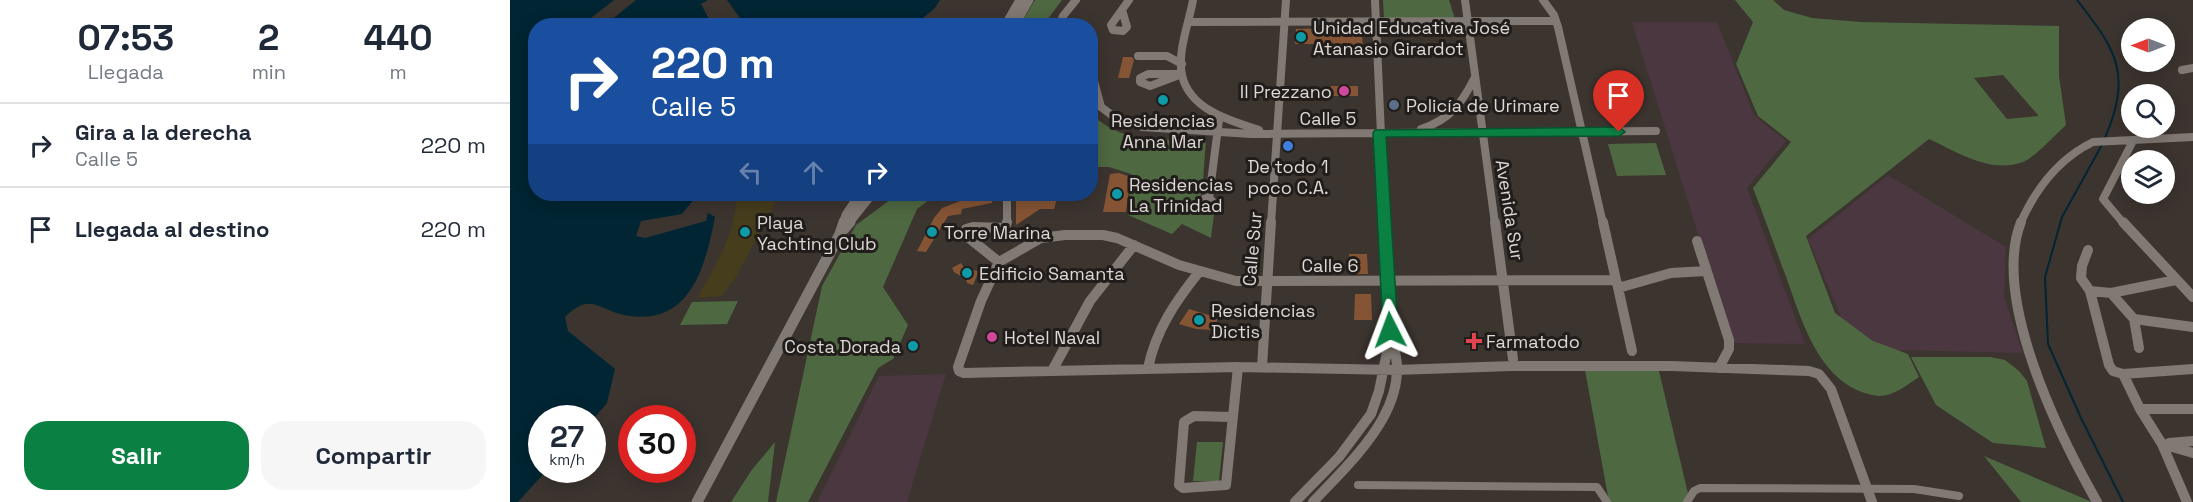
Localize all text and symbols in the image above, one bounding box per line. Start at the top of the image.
text: 07:53 [77,15,174,61]
text: 2 [258,15,280,61]
text: 440 [363,15,433,61]
place label: Unidad Educativa José Atanasio Girardot [1313,16,1510,60]
north arrow [2121,18,2175,72]
map controls [2121,18,2175,204]
marker: Unidad Educativa José Atanasio Girardot [1294,30,1308,44]
text: 220 m [651,37,775,90]
icon: right [552,42,630,120]
text: Llegada [88,59,164,85]
text: min [252,59,286,85]
text: m [389,59,407,85]
pin [1593,70,1644,132]
icon: arrive [1602,79,1635,112]
place label: Il Prezzano [1240,80,1332,103]
marker: Il Prezzano [1337,84,1351,98]
button: search [2121,84,2175,138]
text: Calle 5 [651,89,736,124]
marker: Residencias Anna Mar [1156,93,1170,107]
place label: Policía de Urimare [1406,94,1560,117]
marker: Policía de Urimare [1387,98,1401,112]
street label: Calle 5 [1300,107,1356,130]
place label: Residencias Anna Mar [1111,109,1215,153]
text: Gira a la derecha [75,118,252,146]
icon: right [24,129,57,162]
text: 220 m [421,131,486,159]
marker: De todo 1 poco C.A. [1281,139,1295,153]
text: Calle 5 [75,146,138,172]
button: layers [2121,150,2175,204]
place label: De todo 1 poco C.A. [1247,155,1329,199]
icon: left [734,156,767,189]
icon: ahead [797,156,830,189]
icon: right [860,156,893,189]
street label: Avenida Sur [1491,158,1529,262]
place label: Residencias La Trinidad [1129,173,1233,217]
marker: Residencias La Trinidad [1110,187,1124,201]
place label: Playa Yachting Club [757,211,877,255]
street label: Calle Sur [1237,211,1267,287]
icon: arrive [24,213,57,246]
text: Llegada al destino [75,215,269,243]
text: 220 m [421,215,486,243]
place label: Torre Marina [944,221,1051,244]
marker: Playa Yachting Club [738,225,752,239]
marker: Torre Marina [925,225,939,239]
street label: Calle 6 [1301,254,1359,277]
place label: Edificio Samanta [979,262,1125,285]
marker: Edificio Samanta [960,266,974,280]
position arrow [1358,298,1422,362]
place label: Residencias Dictis [1211,299,1315,343]
marker: Residencias Dictis [1192,313,1206,327]
place label: Hotel Naval [1004,326,1100,349]
marker: Hotel Naval [985,330,999,344]
place label: Farmatodo [1486,330,1580,353]
marker: Farmatodo [1467,334,1481,348]
place label: Costa Dorada [784,335,901,358]
marker: Costa Dorada [906,339,920,353]
speed limit sign: 30 [618,405,696,483]
text: 27 [550,417,584,456]
button: Salir [24,421,249,490]
button: Compartir [261,421,486,490]
text: km/h [549,450,585,469]

